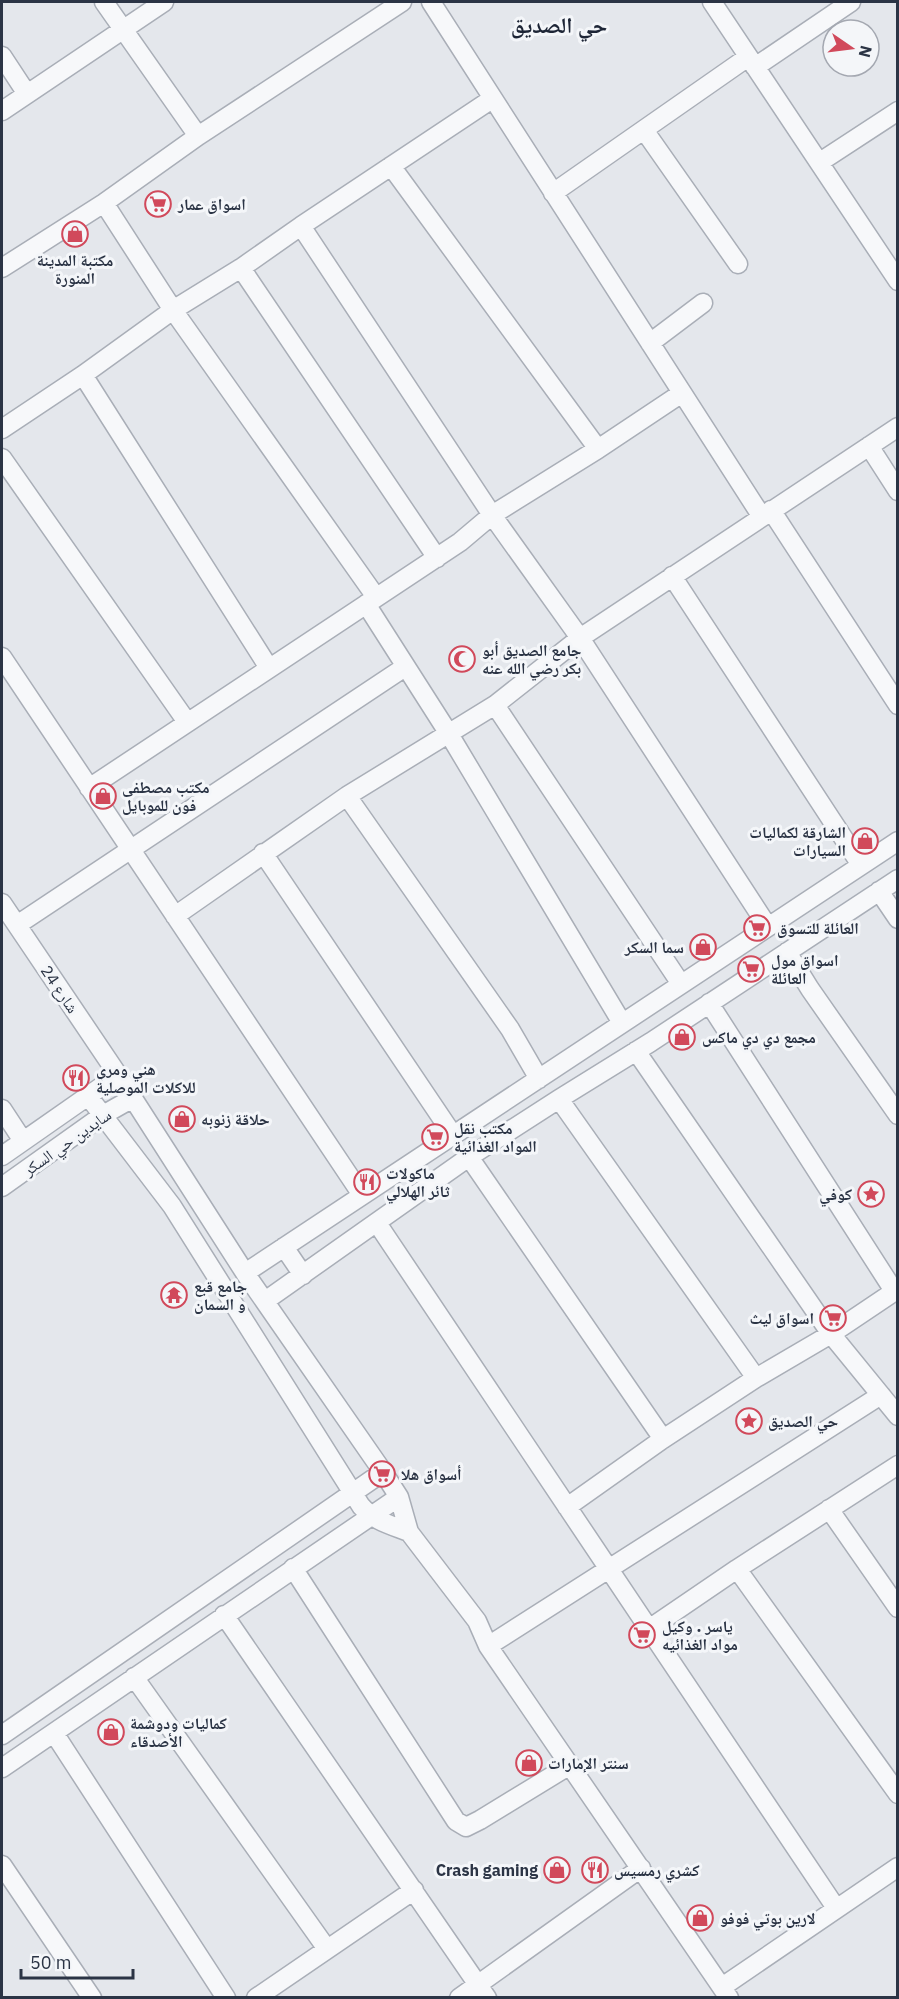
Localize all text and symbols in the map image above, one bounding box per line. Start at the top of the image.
district label: حي الصديق [511,10,607,42]
north arrow [821,18,881,78]
text: N [854,44,877,60]
supermarket icon: اسواق عمار [143,189,173,219]
place label: اسواق عمار [177,194,246,214]
shop icon: مكتبة المدينة المنورة [60,219,90,249]
place label: مكتبة المدينة المنورة [37,250,113,288]
place label: جامع الصديق أبو بكر رضي الله عنه [482,640,581,681]
mosque icon: جامع الصديق أبو بكر رضي الله عنه [447,644,477,674]
place label: مكتب مصطفى فون للموبايل [122,777,210,815]
shop icon: مكتب مصطفى فون للموبايل [88,781,118,811]
place label: الشارقة لكماليات السيارات [749,822,846,860]
shop icon: الشارقة لكماليات السيارات [850,826,880,856]
supermarket icon: العائلة للتسوق [742,913,772,943]
place label: العائلة للتسوق [777,918,859,938]
shop icon: سما السكر [688,932,718,962]
place label: سما السكر [624,937,684,957]
place label: اسواق مول العائلة [771,950,838,988]
supermarket icon: اسواق مول العائلة [736,954,766,984]
street label: شارع 24 [36,961,83,1017]
shop icon: مجمع دي دي ماكس [667,1022,697,1052]
place label: مجمع دي دي ماكس [702,1027,816,1050]
place label: هني ومري للاكلات الموصلية [96,1059,196,1097]
restaurant icon: هني ومري للاكلات الموصلية [61,1063,91,1093]
street label: سايدين حي السكر [18,1104,117,1183]
shop icon: حلاقة زنوبه [167,1104,197,1134]
place label: حلاقة زنوبه [201,1109,270,1129]
place label: مكتب نقل المواد الغذائية [454,1118,537,1156]
supermarket icon: مكتب نقل المواد الغذائية [420,1122,450,1152]
place label: ماكولات ثائر الهلالي [386,1163,450,1204]
restaurant icon: ماكولات ثائر الهلالي [352,1167,382,1197]
place icon: كوفي [856,1179,886,1209]
place label: كوفي [819,1184,852,1207]
place label: جامع قبع و السمان [194,1276,247,1314]
temple icon: جامع قبع و السمان [159,1280,189,1310]
supermarket icon: اسواق ليث [818,1303,848,1333]
place label: اسواق ليث [749,1308,814,1328]
place icon: حي الصديق [734,1406,764,1436]
place label: حي الصديق [768,1411,838,1434]
supermarket icon: أسواق هلا [367,1459,397,1489]
place label: أسواق هلا [401,1464,462,1484]
place label: ياسر . وكيل مواد الغذائيه [662,1616,738,1654]
supermarket icon: ياسر . وكيل مواد الغذائيه [627,1620,657,1650]
place label: كماليات ودوشمة الأصدقاء [130,1713,227,1751]
shop icon: كماليات ودوشمة الأصدقاء [96,1717,126,1747]
shop icon: سنتر الإمارات [514,1748,544,1778]
place label: سنتر الإمارات [548,1753,629,1773]
shop icon: Crash gaming [542,1855,572,1885]
restaurant icon: كشري رمسيس [580,1855,610,1885]
place label: Crash gaming [436,1860,538,1880]
place label: كشري رمسيس [614,1860,700,1883]
shop icon: لارين بوتي فوفو [685,1903,715,1933]
place label: لارين بوتي فوفو [720,1908,815,1931]
scale bar [21,1942,134,1980]
text: 50 m [30,1951,72,1974]

